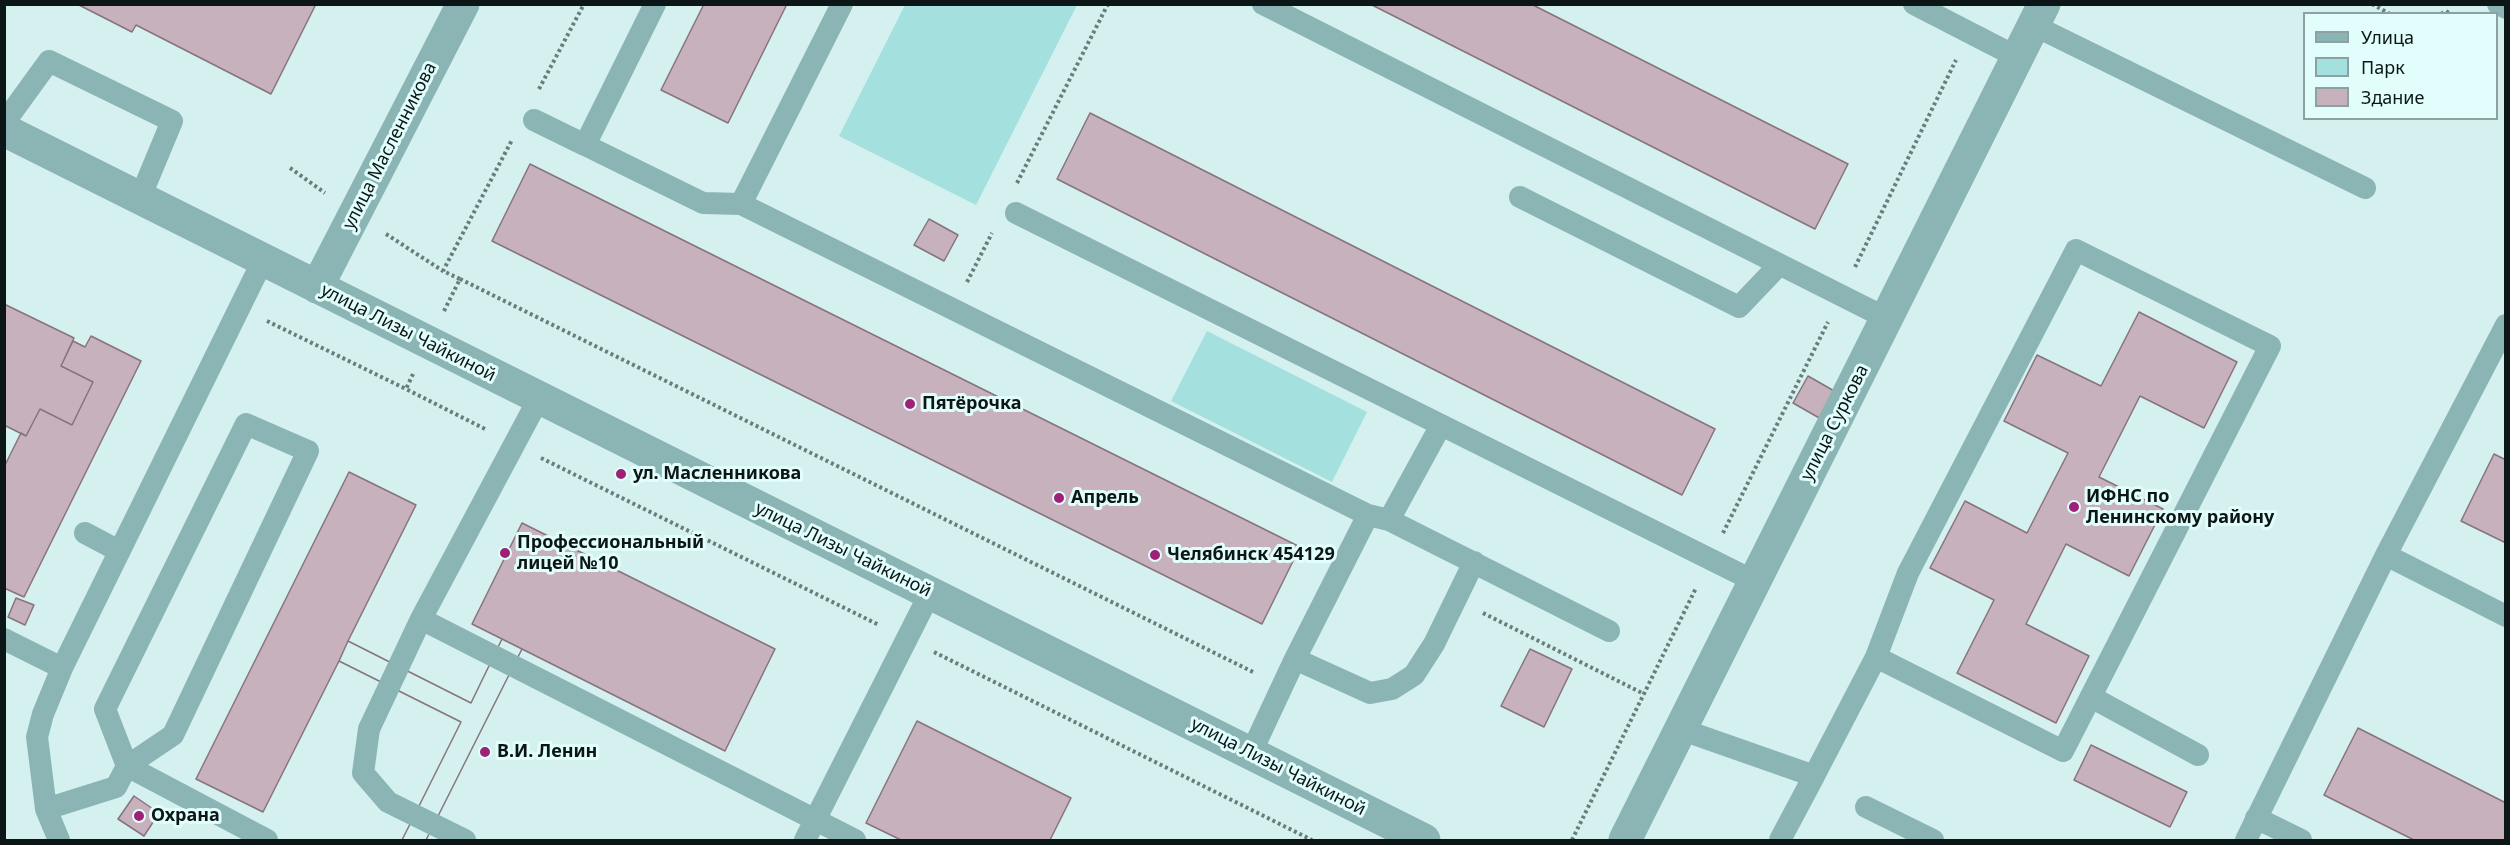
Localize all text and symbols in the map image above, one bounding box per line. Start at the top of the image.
legend [2303,12,2498,120]
text: Улица [2361,25,2414,49]
text: Парк [2361,55,2405,79]
street label: улица Масленникова [338,59,442,233]
text: Здание [2361,85,2424,109]
street label: улица Лизы Чайкиной [317,279,499,387]
street label: улица Суркова [1796,361,1874,485]
place label: Пятёрочка [922,393,1021,415]
marker: Пятёрочка [903,397,917,411]
place label: ул. Масленникова [633,463,801,485]
marker: ул. Масленникова [614,467,628,481]
place label: ИФНС по Ленинскому району [2086,486,2274,528]
place label: Апрель [1071,487,1139,509]
marker: Апрель [1052,491,1066,505]
street label: улица Лизы Чайкиной [751,498,935,602]
marker: ИФНС по Ленинскому району [2067,500,2081,514]
place label: Профессиональный лицей №10 [517,532,704,574]
place label: Челябинск 454129 [1167,544,1335,566]
marker: Профессиональный лицей №10 [498,546,512,560]
marker: Челябинск 454129 [1148,548,1162,562]
street label: улица Лизы Чайкиной [1187,713,1369,821]
place label: В.И. Ленин [497,741,597,763]
marker: В.И. Ленин [478,745,492,759]
place label: Охрана [151,805,220,827]
marker: Охрана [132,809,146,823]

